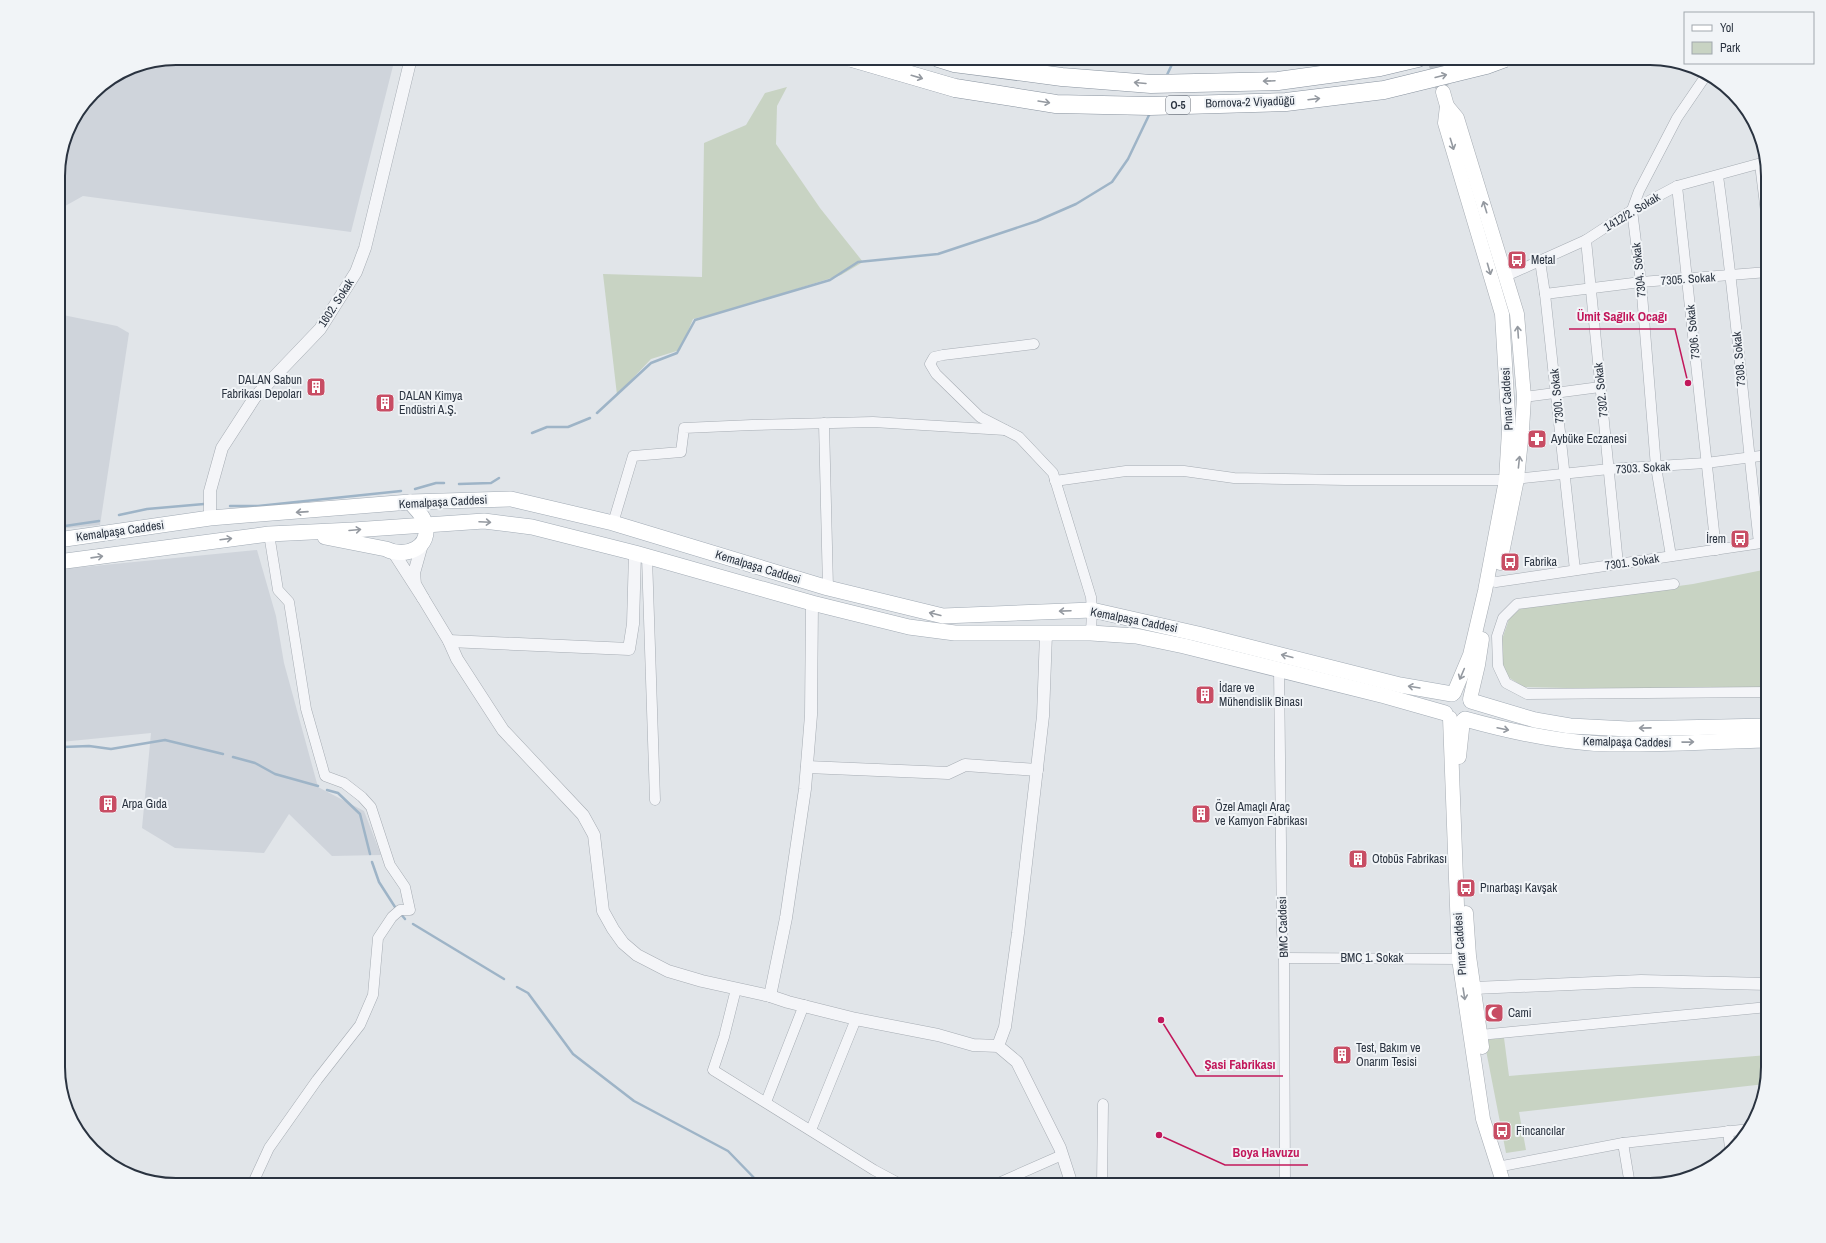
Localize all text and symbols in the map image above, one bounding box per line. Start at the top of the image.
legend [1684,12,1814,64]
text: Yol [1720,20,1733,36]
text: Park [1720,40,1740,56]
one-way arrow [1435,72,1448,79]
one-way arrow [910,74,923,81]
one-way arrow [1263,77,1276,85]
one-way arrow [1134,80,1147,87]
street label: Bornova-2 Viyadüğü [1205,92,1295,112]
one-way arrow [1307,95,1320,103]
road number: O-5 [1166,96,1190,114]
one-way arrow [1037,98,1050,106]
one-way arrow [1449,138,1456,151]
street label: 1412/2. Sokak [1601,189,1663,235]
one-way arrow [1481,200,1488,213]
street label: 7304. Sokak [1628,242,1650,298]
bus stop icon: Metal [1506,249,1528,271]
place label: Metal [1531,252,1555,268]
one-way arrow [1486,262,1493,275]
street label: 7305. Sokak [1660,269,1716,289]
street label: 1602. Sokak [314,276,358,330]
callout: Ümit Sağlık Ocağı [1569,304,1675,329]
street label: 7306. Sokak [1682,304,1704,360]
text: Ümit Sağlık Ocağı [1577,308,1667,325]
one-way arrow [1514,326,1522,339]
street label: 7308. Sokak [1729,331,1749,387]
street label: 7302. Sokak [1590,362,1612,418]
street label: Pınar Caddesi [1497,367,1517,431]
street label: 7300. Sokak [1546,368,1568,424]
place label: DALAN Sabun Fabrikası Depoları [222,372,302,402]
building icon: DALAN Sabun Fabrikası Depoları [305,376,327,398]
place label: DALAN Kimya Endüstri A.Ş. [399,388,463,418]
building icon: DALAN Kimya Endüstri A.Ş. [374,392,396,414]
pharmacy icon: Aybüke Eczanesi [1526,428,1548,450]
place label: Aybüke Eczanesi [1550,431,1627,447]
one-way arrow [1515,456,1523,469]
street label: 7303. Sokak [1615,459,1671,477]
street label: Kemalpaşa Caddesi [398,492,488,512]
one-way arrow [296,508,309,515]
street label: Kemalpaşa Caddesi [75,517,165,545]
one-way arrow [478,518,491,525]
one-way arrow [348,526,361,533]
bus stop icon: İrem [1729,528,1751,550]
place label: İrem [1706,531,1726,547]
one-way arrow [219,535,232,543]
street label: Kemalpaşa Caddesi [713,546,803,588]
street label: 7301. Sokak [1604,550,1660,574]
bus stop icon: Fabrika [1499,551,1521,573]
one-way arrow [90,553,103,561]
place label: Fabrika [1524,554,1557,570]
street label: Kemalpaşa Caddesi [1089,604,1179,636]
one-way arrow [1059,607,1072,615]
one-way arrow [929,610,942,617]
one-way arrow [1281,652,1294,660]
one-way arrow [1458,668,1465,680]
place label: İdare ve Mühendislik Binası [1219,680,1303,710]
one-way arrow [1408,683,1421,691]
building icon: İdare ve Mühendislik Binası [1194,684,1216,706]
one-way arrow [1496,725,1509,733]
one-way arrow [1639,725,1652,732]
street label: Kemalpaşa Caddesi [1583,733,1671,751]
one-way arrow [1681,738,1694,746]
building icon: Arpa Gıda [97,793,119,815]
place label: Arpa Gıda [121,796,167,812]
place label: Özel Amaçlı Araç ve Kamyon Fabrikası [1215,798,1308,829]
building icon: Özel Amaçlı Araç ve Kamyon Fabrikası [1190,803,1212,825]
building icon: Otobüs Fabrikası [1347,848,1369,870]
place label: Otobüs Fabrikası [1372,851,1447,867]
bus stop icon: Pınarbaşı Kavşak [1455,877,1477,899]
place label: Pınarbaşı Kavşak [1480,880,1557,896]
street label: BMC Caddesi [1274,896,1292,958]
street label: Pınar Caddesi [1450,912,1470,976]
street label: BMC 1. Sokak [1341,950,1404,966]
one-way arrow [1460,988,1468,1001]
mosque icon: Cami [1483,1002,1505,1024]
place label: Cami [1508,1005,1532,1021]
place label: Test, Bakım ve Onarım Tesisi [1356,1040,1421,1070]
building icon: Test, Bakım ve Onarım Tesisi [1331,1044,1353,1066]
callout: Şasi Fabrikası [1196,1051,1283,1076]
text: Şasi Fabrikası [1204,1056,1276,1073]
bus stop icon: Fincancılar [1491,1120,1513,1142]
place label: Fincancılar [1516,1123,1565,1139]
callout: Boya Havuzu [1225,1140,1308,1165]
text: Boya Havuzu [1233,1144,1299,1161]

